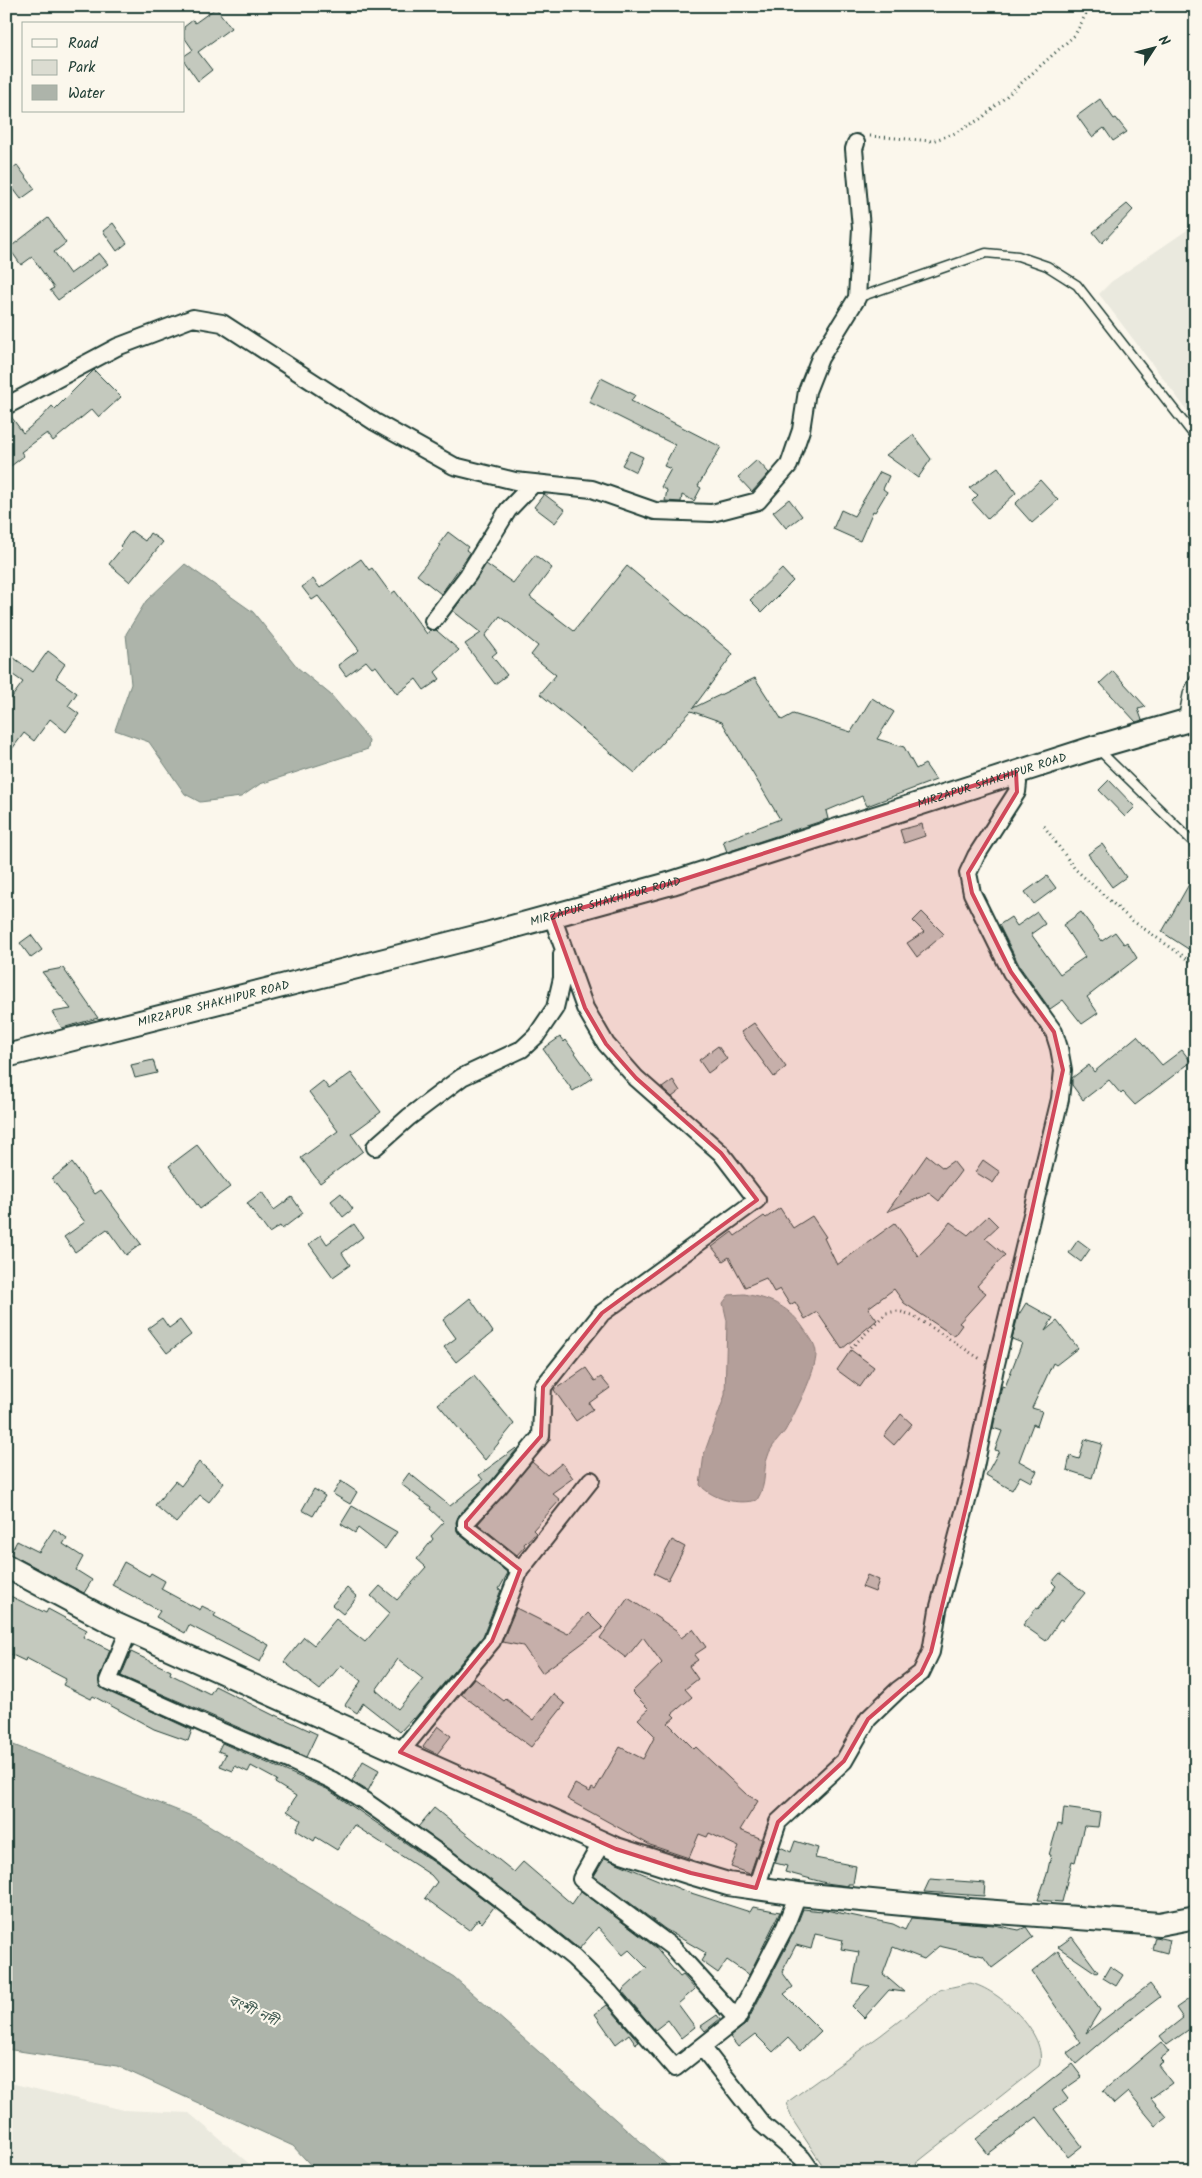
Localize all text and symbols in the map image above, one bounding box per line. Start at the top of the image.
legend [22,22,185,112]
north arrow [1130,22,1180,72]
text: N [1152,31,1175,51]
text: Road [68,32,99,56]
text: Park [68,56,96,80]
text: Water [68,82,105,106]
street label: MIRZAPUR SHAKHIPUR ROAD [915,747,1069,813]
street label: MIRZAPUR SHAKHIPUR ROAD [528,871,684,931]
street label: MIRZAPUR SHAKHIPUR ROAD [135,975,292,1032]
water label: বংশী নদী [224,1990,285,2034]

